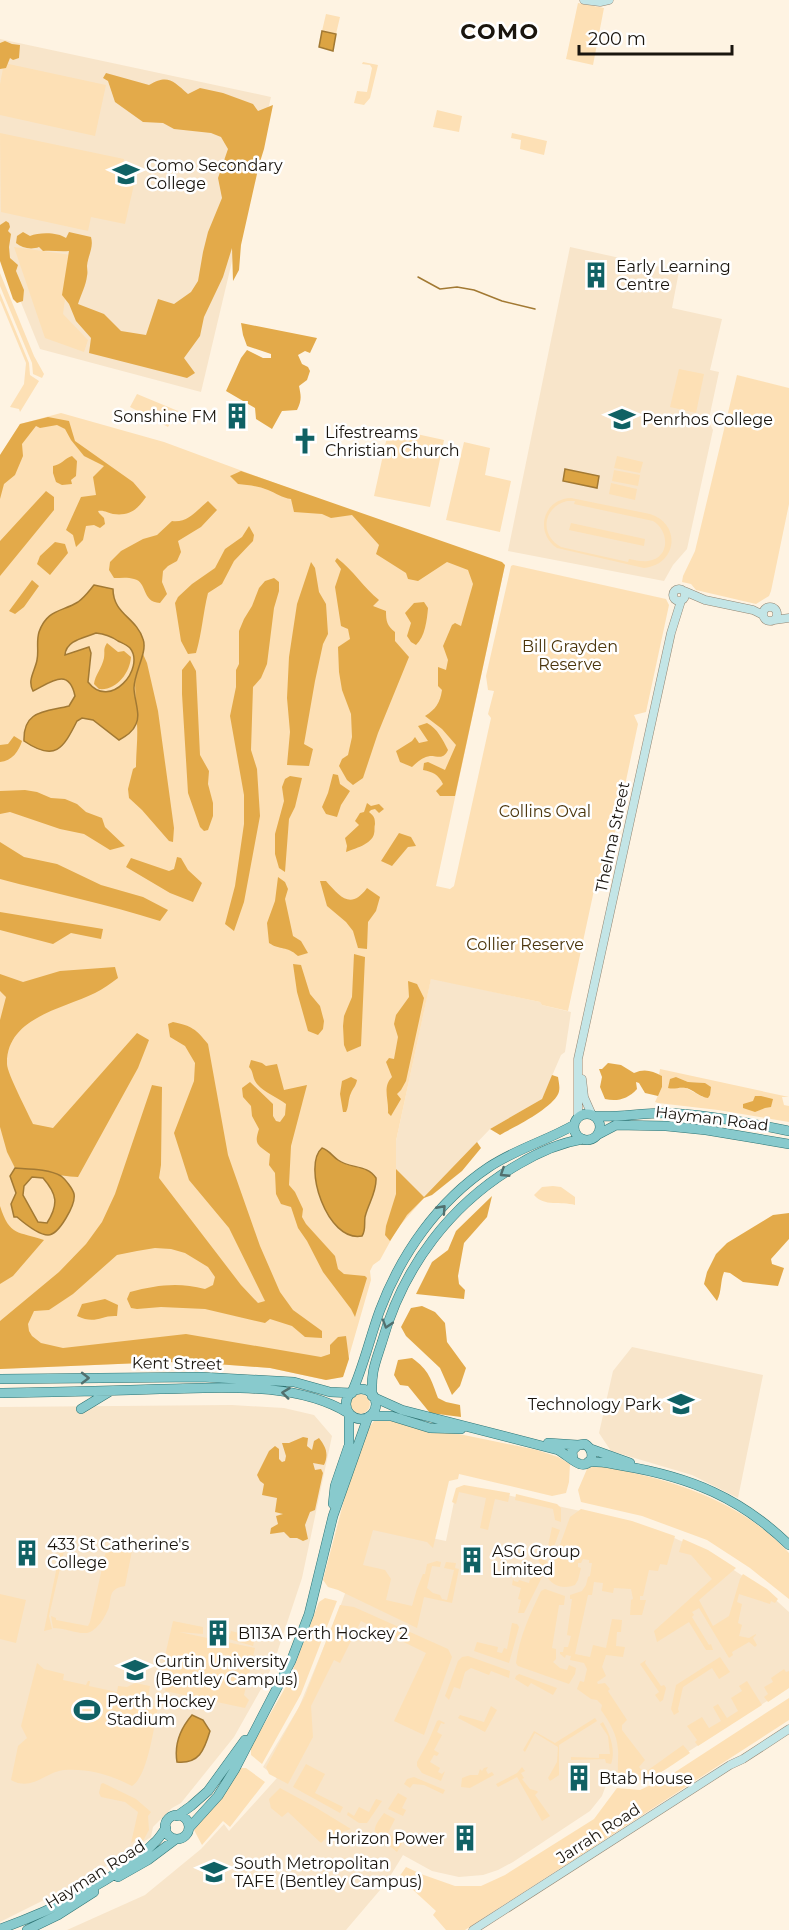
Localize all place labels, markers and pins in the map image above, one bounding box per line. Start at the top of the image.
place label: Como Secondary College [146,156,283,193]
school or university icon: Como Secondary College [111,159,141,189]
place label: Early Learning Centre [616,257,731,294]
building icon: Early Learning Centre [581,260,611,290]
building icon: Sonshine FM [222,401,252,431]
school or university icon: Penrhos College [607,404,637,434]
place label: Sonshine FM [113,407,217,426]
place label: Penrhos College [642,410,773,429]
place label: Lifestreams Christian Church [325,423,460,460]
church icon: Lifestreams Christian Church [290,426,320,456]
school or university icon: Technology Park [666,1389,696,1419]
place label: Technology Park [528,1395,661,1414]
place label: 433 St Catherine's College [47,1535,190,1572]
building icon: 433 St Catherine's College [12,1538,42,1568]
place label: ASG Group Limited [492,1542,580,1579]
building icon: ASG Group Limited [457,1545,487,1575]
building icon: B113A Perth Hockey 2 [203,1618,233,1648]
place label: B113A Perth Hockey 2 [238,1624,408,1643]
place label: Curtin University (Bentley Campus) [155,1652,298,1689]
school or university icon: Curtin University (Bentley Campus) [120,1655,150,1685]
place label: Perth Hockey Stadium [107,1692,216,1729]
sports icon: Perth Hockey Stadium [72,1695,102,1725]
building icon: Btab House [564,1763,594,1793]
place label: Btab House [599,1769,693,1788]
building icon: Horizon Power [450,1823,480,1853]
place label: Horizon Power [327,1829,445,1848]
place label: South Metropolitan TAFE (Bentley Campus) [234,1854,422,1891]
school or university icon: South Metropolitan TAFE (Bentley Campus) [199,1857,229,1887]

